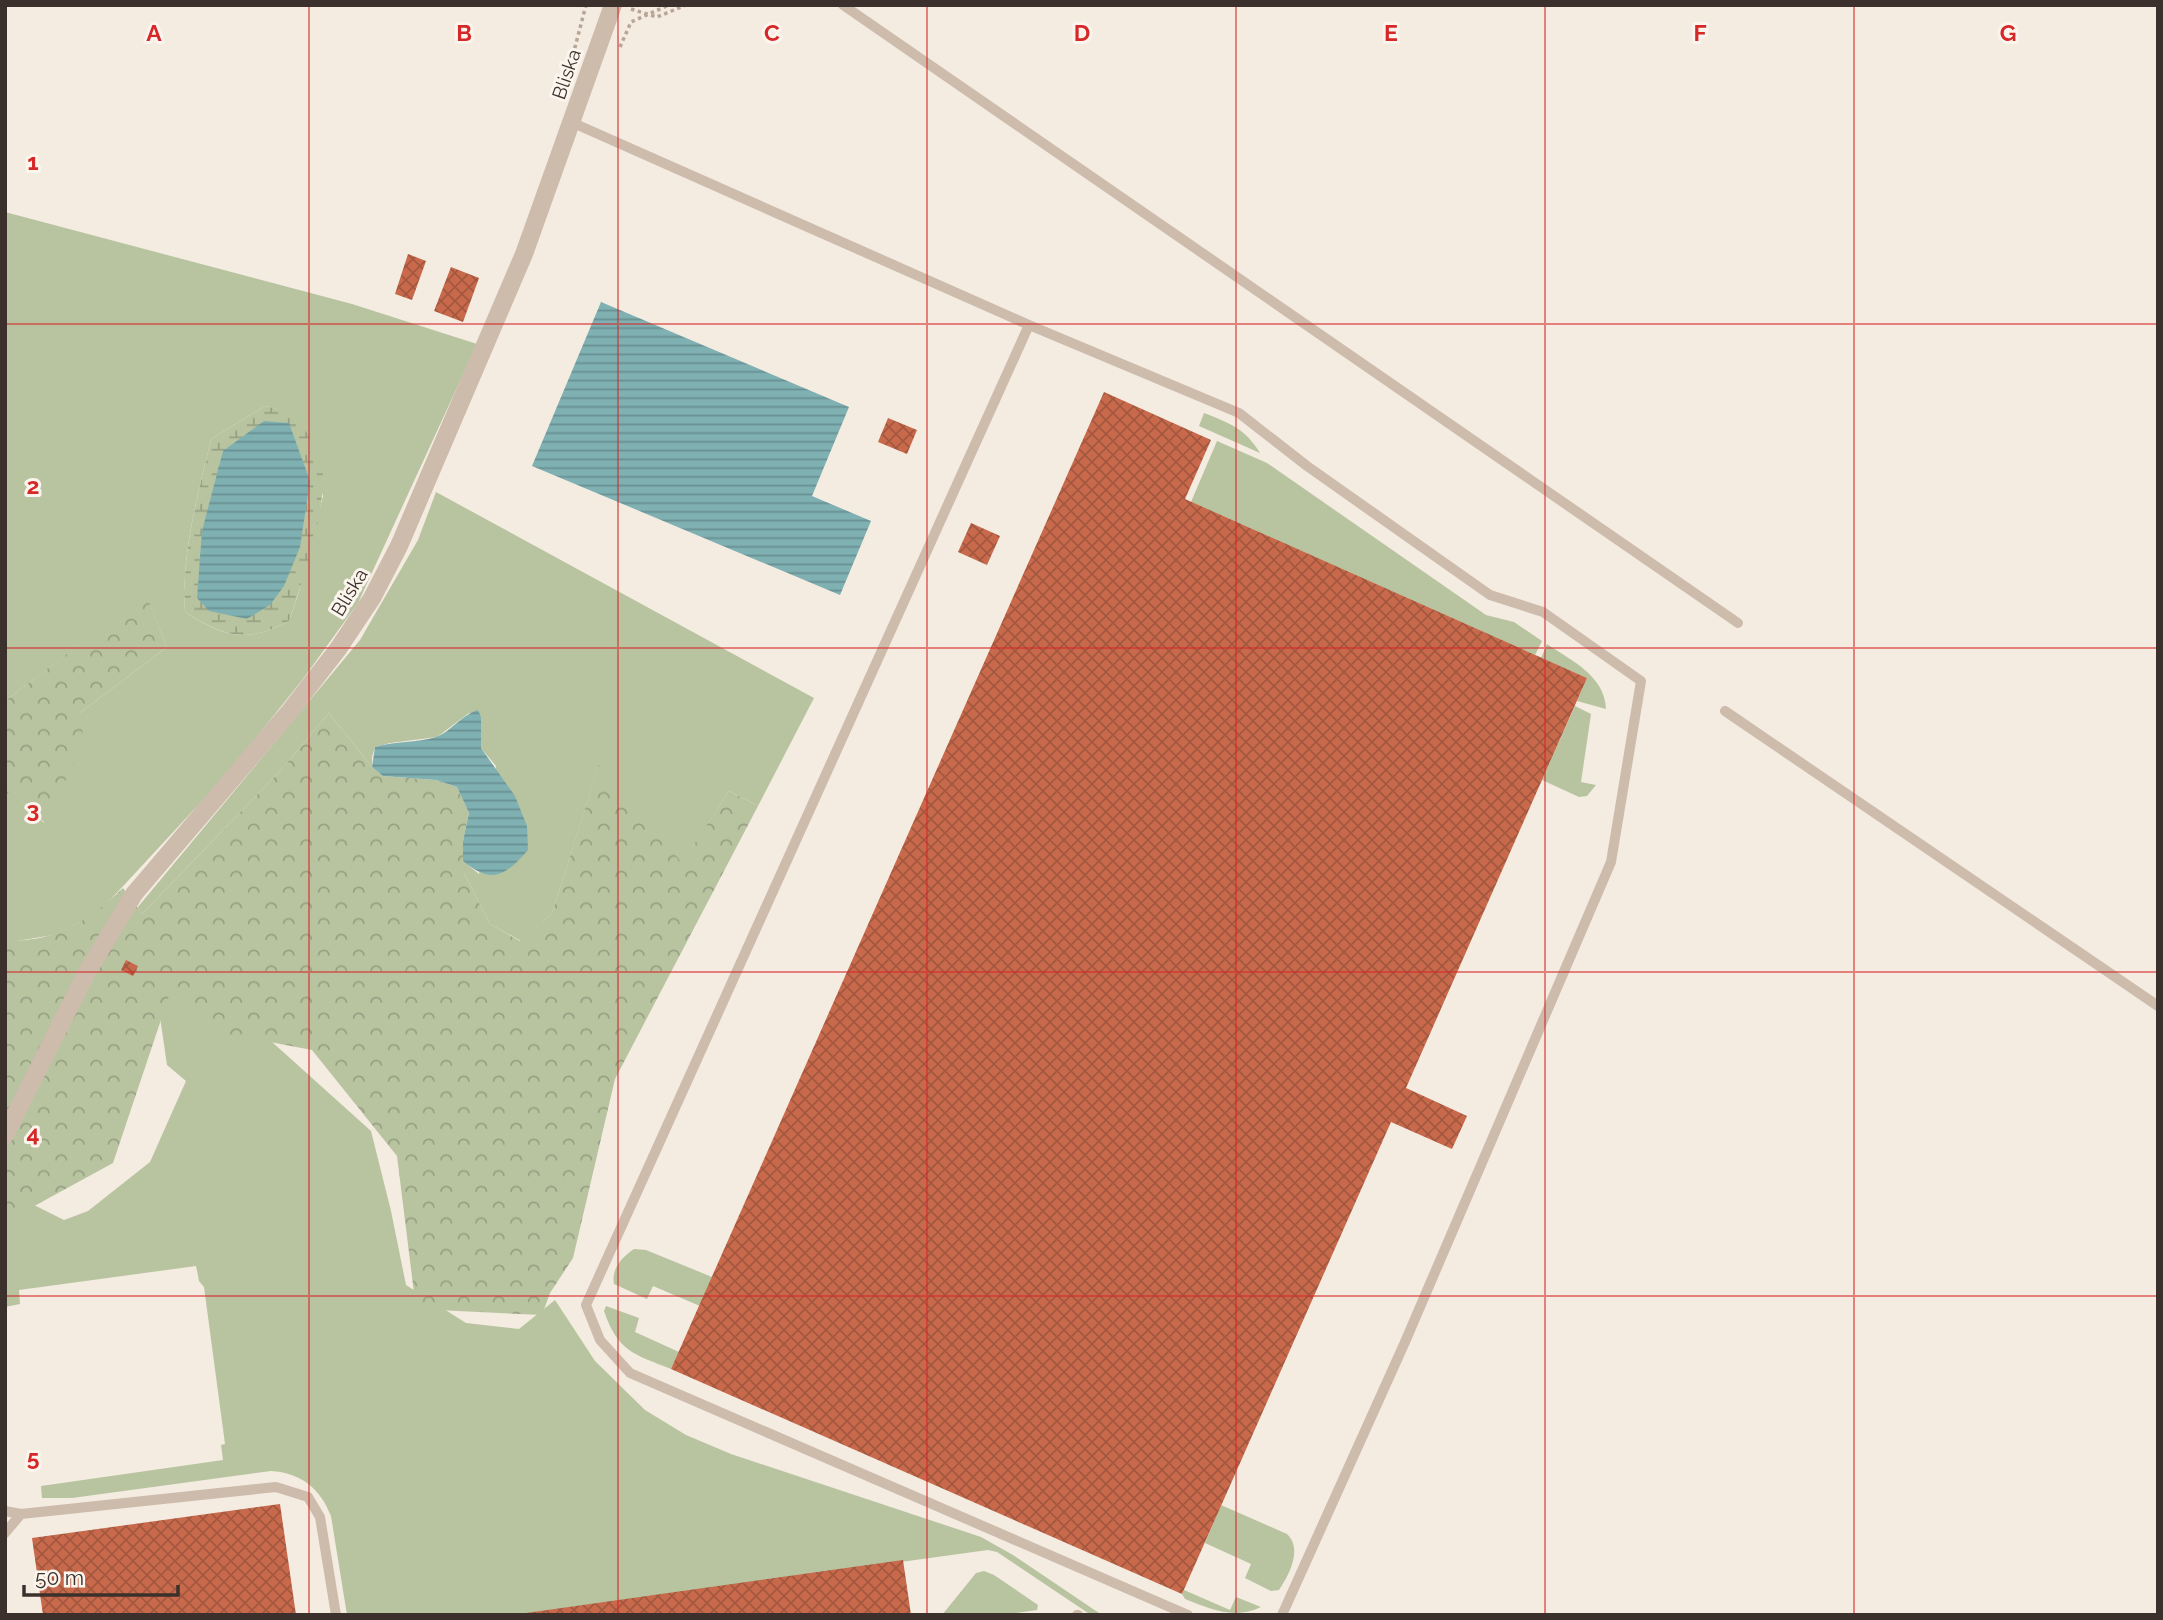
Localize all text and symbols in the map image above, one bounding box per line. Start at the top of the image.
text: A [146,19,162,46]
text: B [456,19,472,46]
text: C [764,19,780,46]
text: D [1074,19,1090,46]
text: E [1384,19,1398,46]
text: F [1693,19,1707,46]
text: G [2000,19,2016,46]
street label: Bliska [547,46,585,102]
text: 1 [27,148,39,175]
text: 2 [27,472,39,499]
street label: Bliska [326,564,372,620]
text: 3 [27,796,39,823]
text: 4 [26,1120,40,1147]
text: 5 [27,1444,40,1471]
scale bar [24,1554,178,1598]
text: 50 m [35,1565,84,1590]

